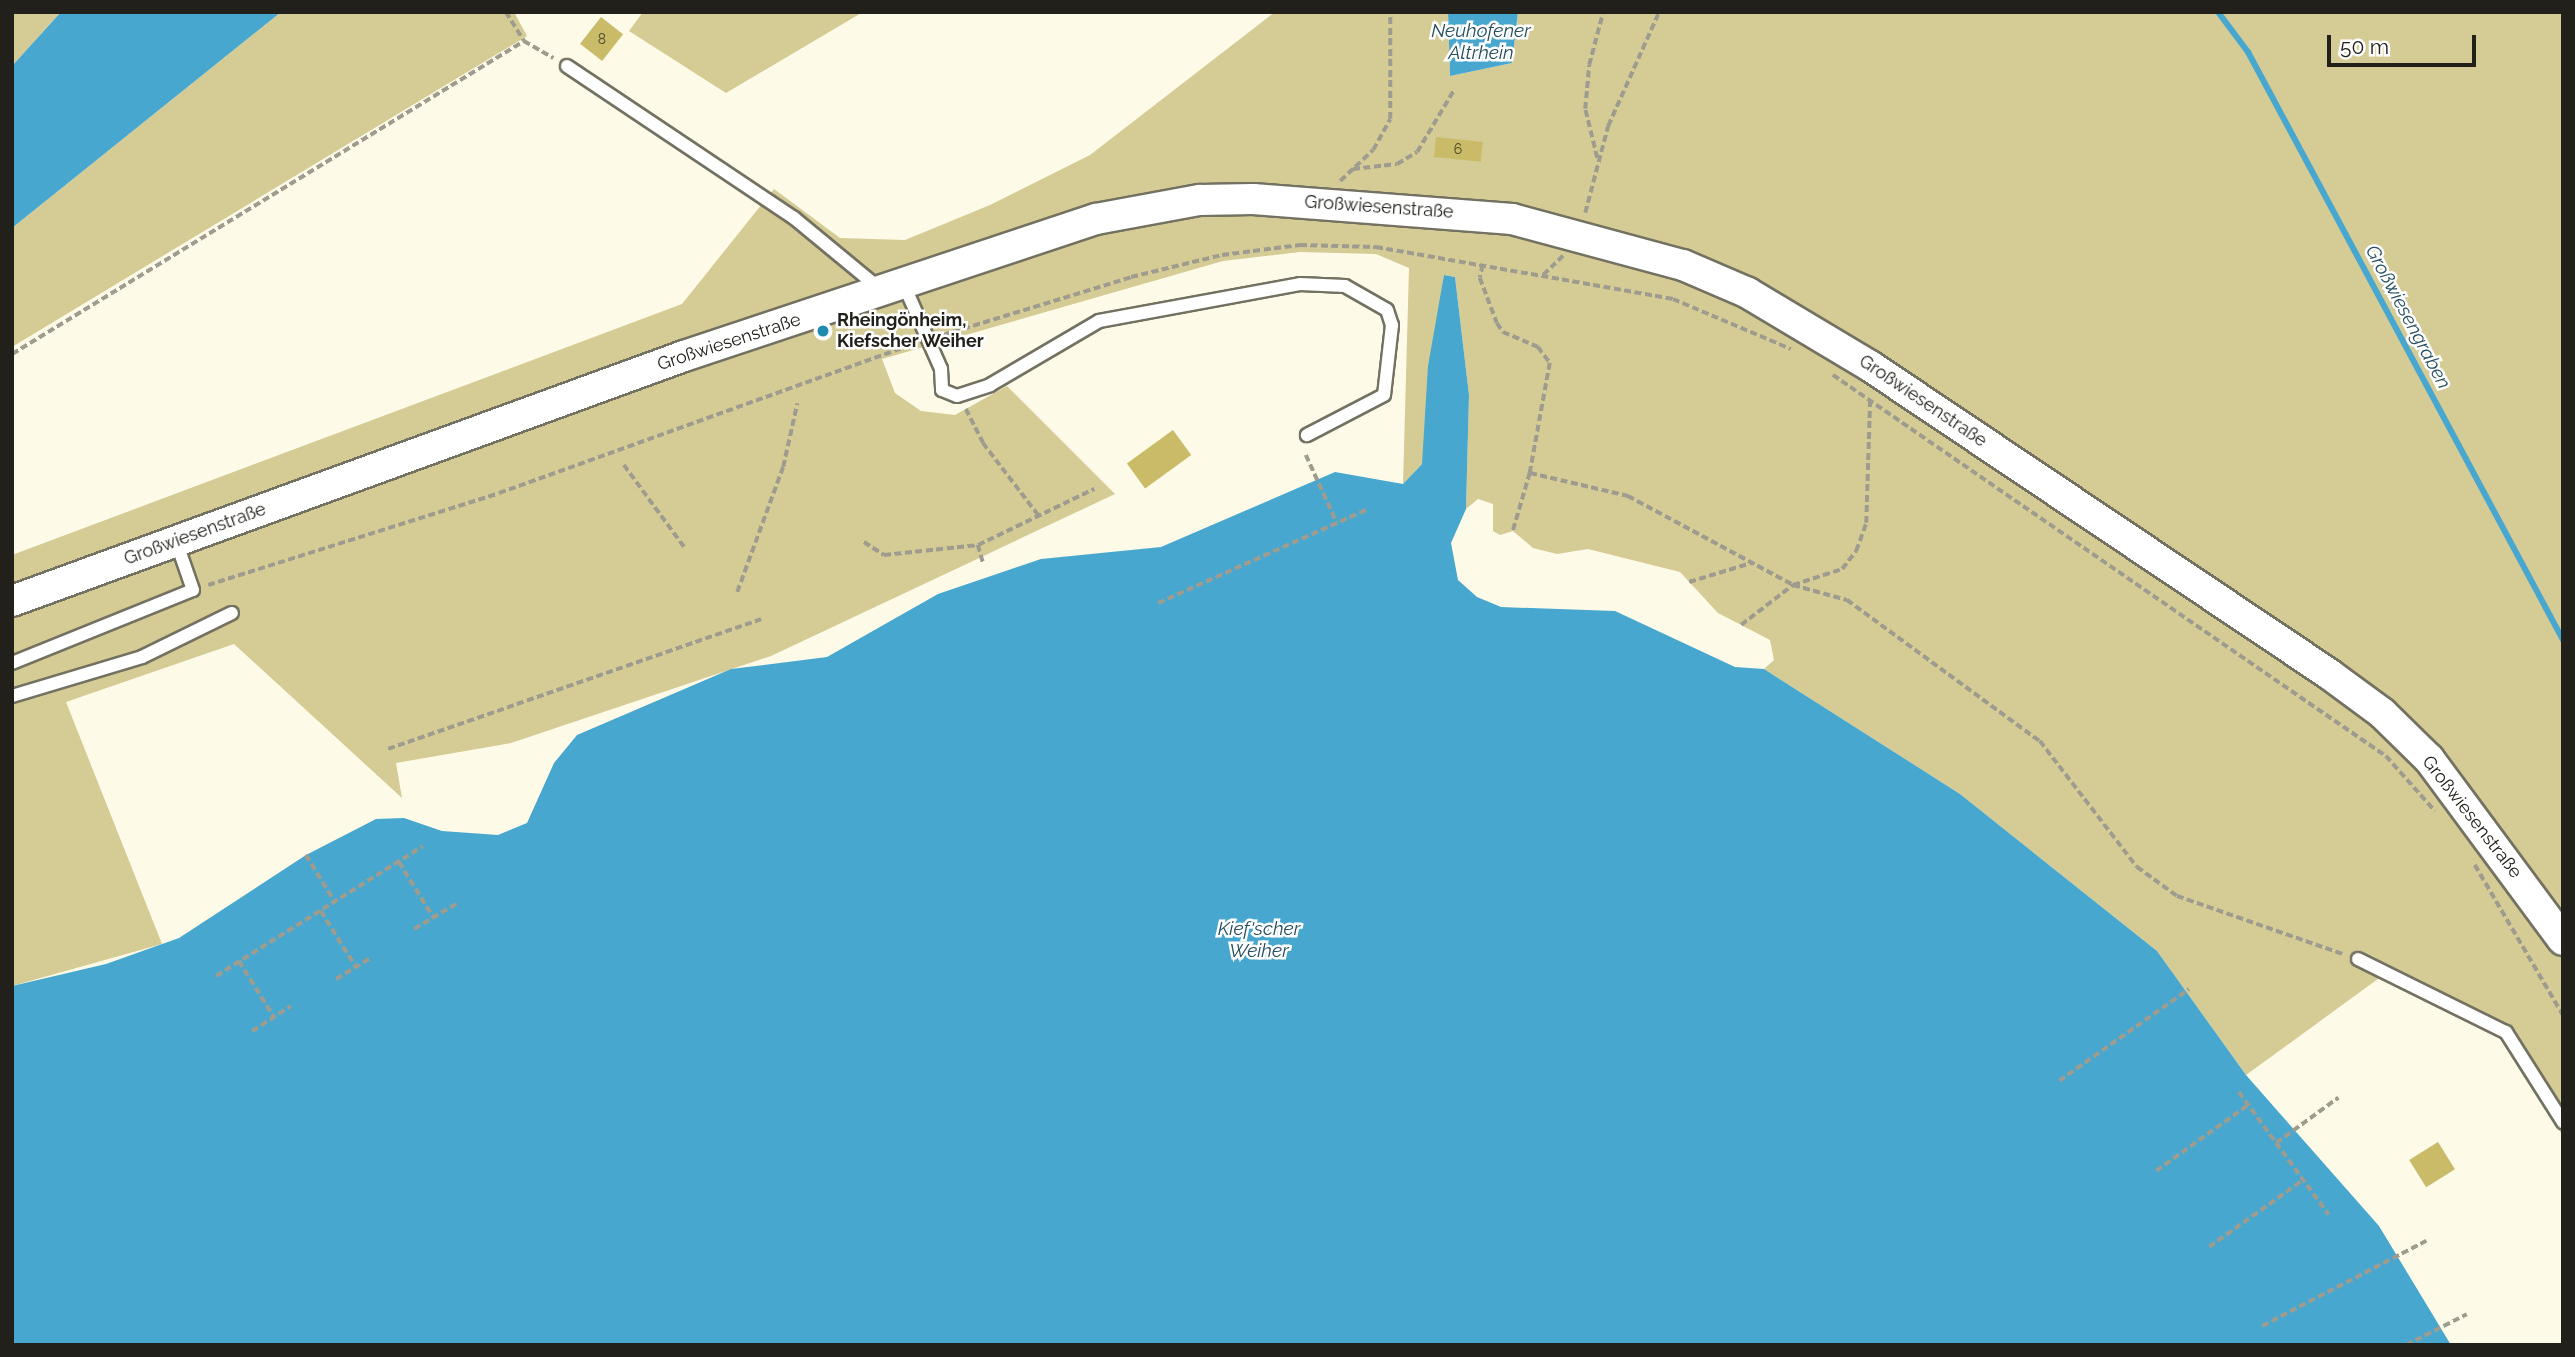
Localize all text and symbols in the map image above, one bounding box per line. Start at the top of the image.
water label: Neuhofener Altrhein [1431,20,1531,64]
scale bar [2330,21,2479,65]
house number: 8 [598,31,606,47]
text: 50 m [2340,34,2389,59]
house number: 6 [1454,141,1462,157]
street label: Großwiesenstraße [1304,191,1454,223]
water label: Großwiesengraben [2361,241,2455,393]
street label: Großwiesenstraße [655,309,803,375]
place label: Rheingönheim, Kiefscher Weiher [837,310,985,352]
marker: Rheingönheim, Kiefscher Weiher [815,323,831,339]
street label: Großwiesenstraße [1855,350,1991,452]
street label: Großwiesenstraße [121,498,269,570]
street label: Großwiesenstraße [2417,751,2527,883]
water label: Kief'scher Weiher [1218,918,1300,962]

